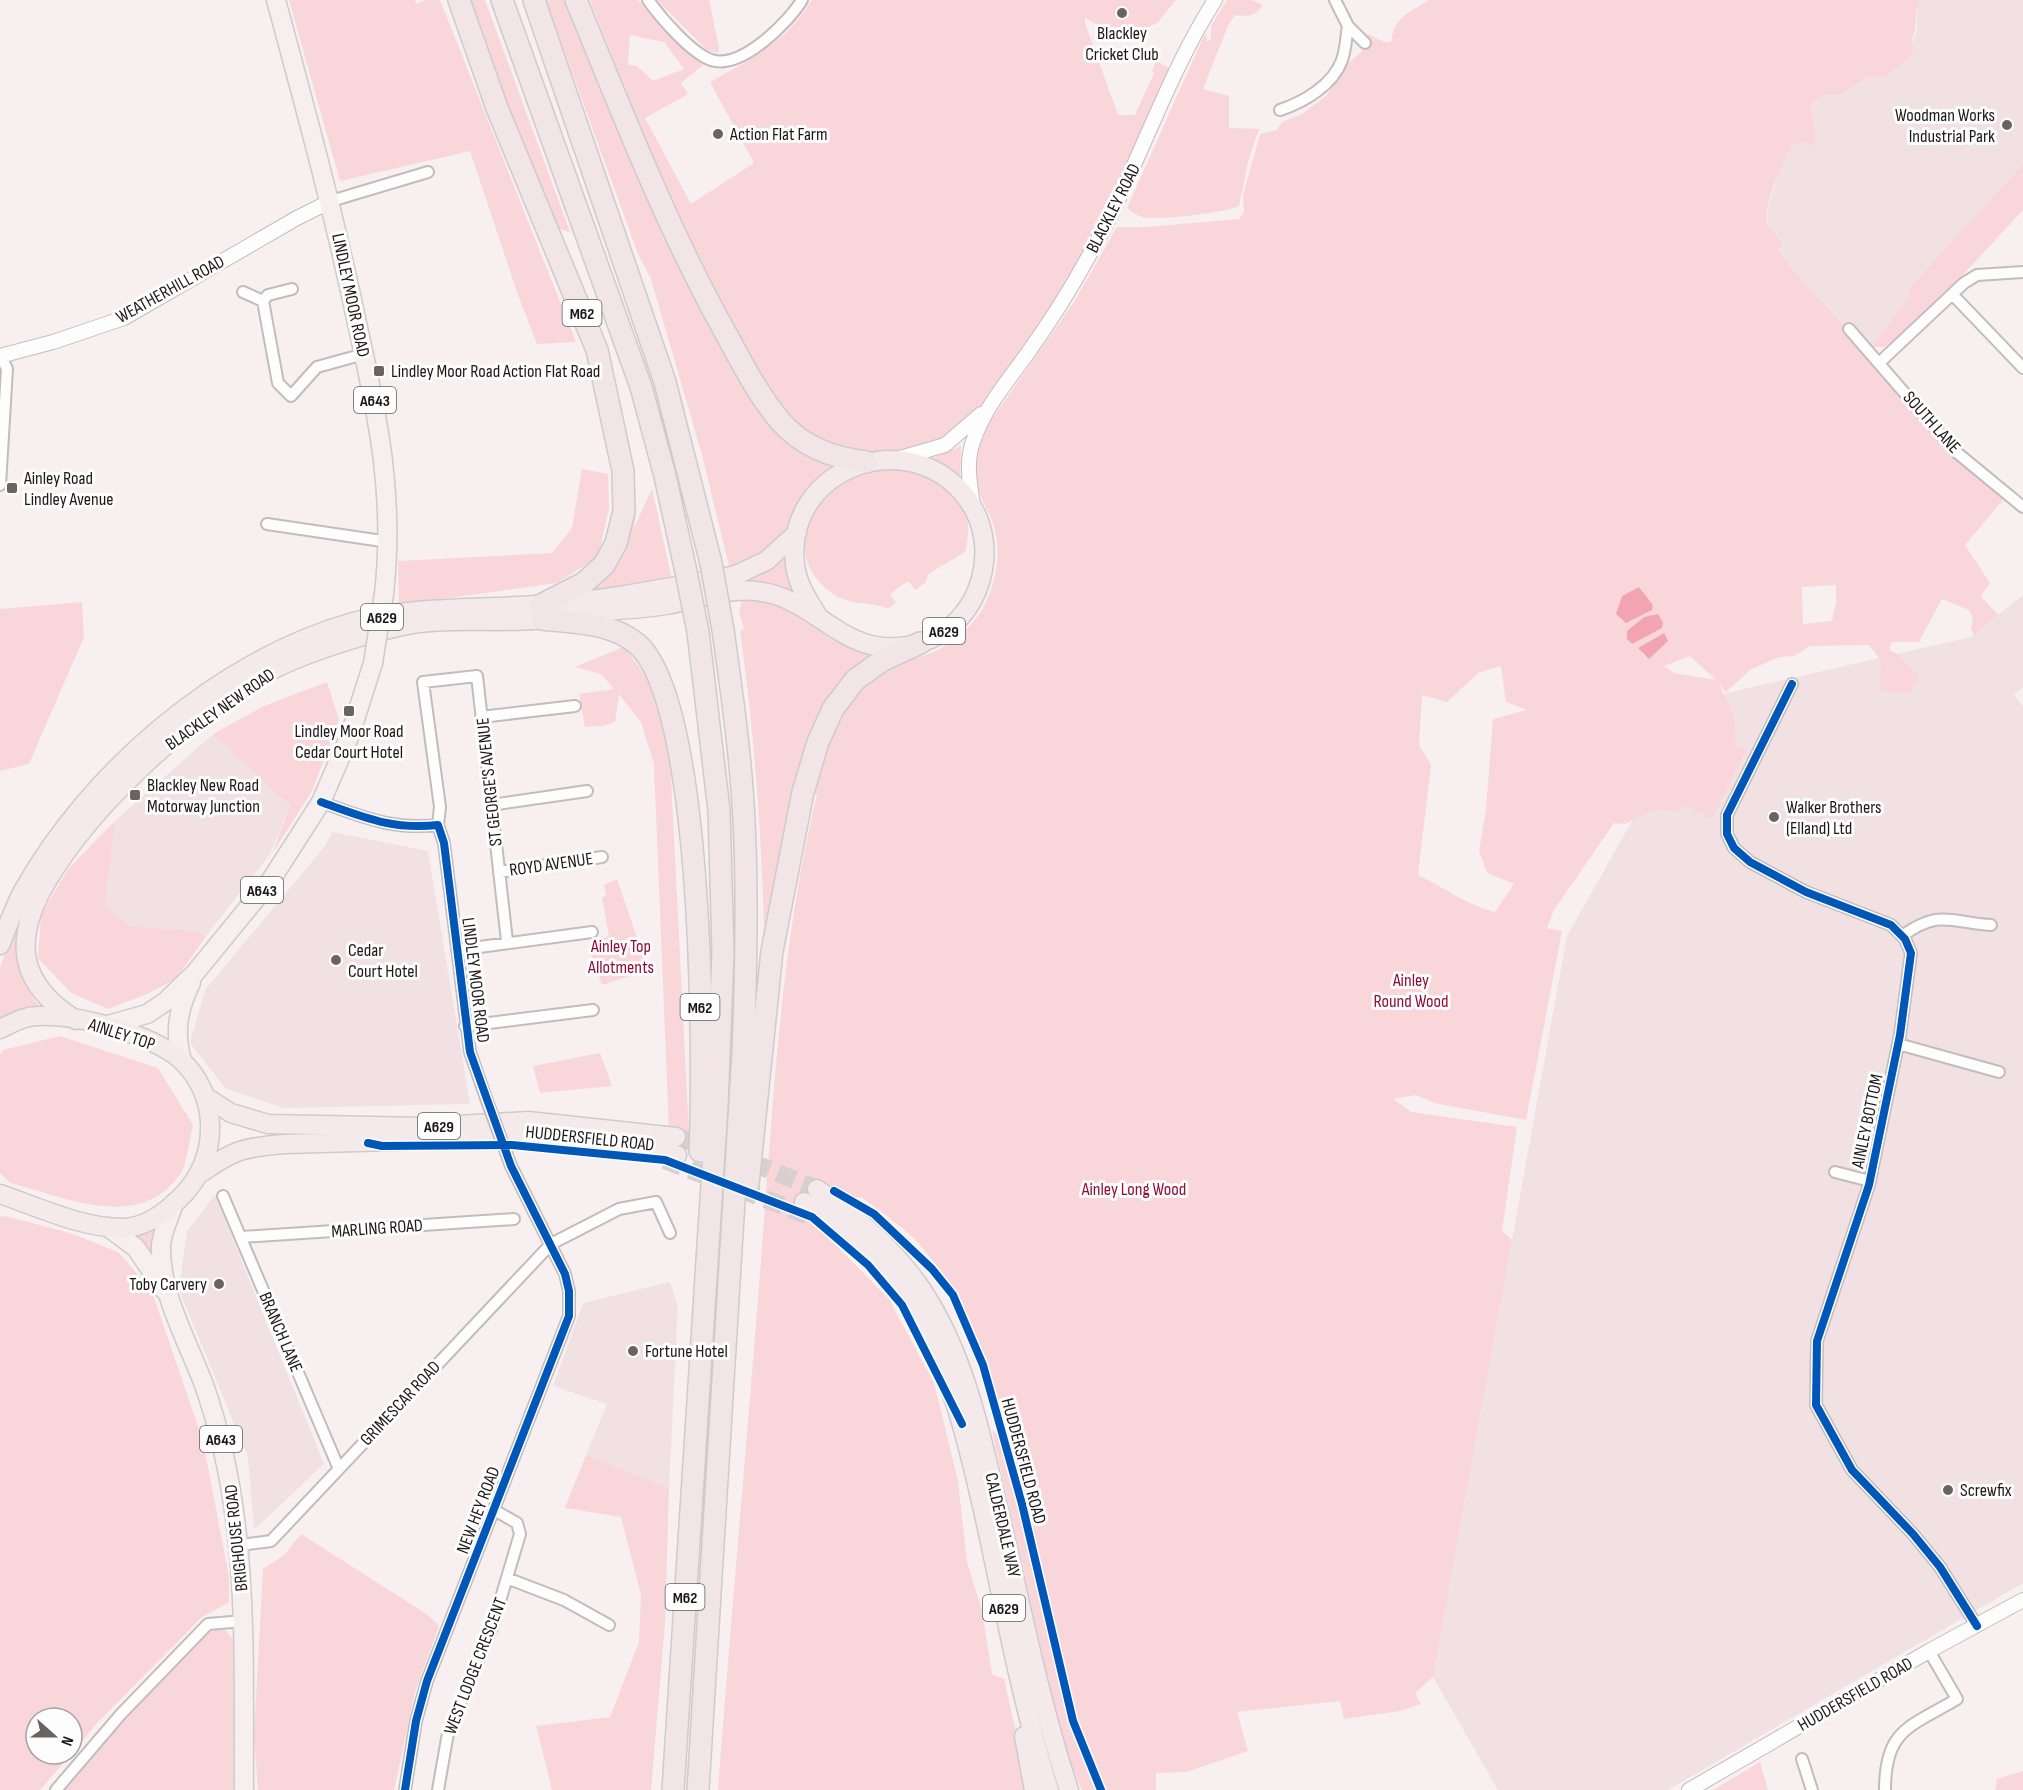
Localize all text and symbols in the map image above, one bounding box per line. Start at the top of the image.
marker: Blackley Cricket Club [1115,6,1129,20]
place label: Blackley Cricket Club [1085,23,1159,65]
place label: Woodman Works Industrial Park [1895,105,1995,147]
marker: Woodman Works Industrial Park [2000,118,2014,132]
place label: Action Flat Farm [729,124,828,145]
marker: Action Flat Farm [711,127,725,141]
street label: BLACKLEY ROAD [1082,160,1145,256]
street label: LINDLEY MOOR ROAD [327,231,374,359]
street label: WEATHERHILL ROAD [112,251,228,328]
road number: M62 [562,300,602,326]
place label: Lindley Moor Road Action Flat Road [391,361,600,382]
marker: Lindley Moor Road Action Flat Road [372,364,386,378]
road number: A643 [354,387,396,413]
street label: SOUTH LANE [1898,387,1965,458]
place label: Ainley Road Lindley Avenue [23,468,114,510]
marker: Ainley Road Lindley Avenue [5,481,19,495]
road number: A629 [361,604,403,630]
road number: A629 [923,618,965,644]
street label: BLACKLEY NEW ROAD [162,664,279,755]
marker: Lindley Moor Road Cedar Court Hotel [342,704,356,718]
street label: ST GEORGE'S AVENUE [472,717,507,847]
place label: Lindley Moor Road Cedar Court Hotel [294,721,404,763]
place label: Blackley New Road Motorway Junction [147,775,260,817]
marker: Blackley New Road Motorway Junction [128,788,142,802]
place label: Walker Brothers (Elland) Ltd [1786,797,1882,839]
marker: Walker Brothers (Elland) Ltd [1767,810,1781,824]
street label: ROYD AVENUE [508,848,594,881]
road number: A643 [241,877,283,903]
street label: LINDLEY MOOR ROAD [457,916,494,1044]
park label: Ainley Top Allotments [587,936,654,978]
place label: Cedar Court Hotel [348,940,418,982]
marker: Cedar Court Hotel [329,953,343,967]
park label: Ainley Round Wood [1373,970,1449,1012]
road number: M62 [680,994,720,1020]
street label: AINLEY TOP [85,1014,158,1055]
street label: AINLEY BOTTOM [1847,1072,1888,1171]
road number: A629 [418,1113,460,1139]
street label: HUDDERSFIELD ROAD [525,1121,655,1156]
park label: Ainley Long Wood [1081,1179,1186,1200]
street label: MARLING ROAD [331,1215,423,1242]
place label: Toby Carvery [129,1274,207,1295]
marker: Toby Carvery [212,1277,226,1291]
street label: BRANCH LANE [254,1289,307,1375]
place label: Fortune Hotel [645,1341,728,1362]
marker: Fortune Hotel [626,1344,640,1358]
street label: GRIMESCAR ROAD [356,1357,445,1450]
street label: HUDDERSFIELD ROAD [997,1396,1050,1526]
road number: A643 [200,1426,242,1452]
street label: NEW HEY ROAD [452,1464,505,1557]
street label: CALDERDALE WAY [980,1471,1025,1580]
place label: Screwfix [1960,1480,2012,1501]
street label: BRIGHOUSE ROAD [220,1483,253,1592]
marker: Screwfix [1941,1483,1955,1497]
road number: M62 [666,1584,704,1610]
street label: WEST LODGE CRESCENT [440,1595,511,1738]
road number: A629 [983,1595,1025,1621]
street label: HUDDERSFIELD ROAD [1794,1653,1916,1736]
north arrow [24,1706,84,1766]
text: N [56,1733,77,1748]

